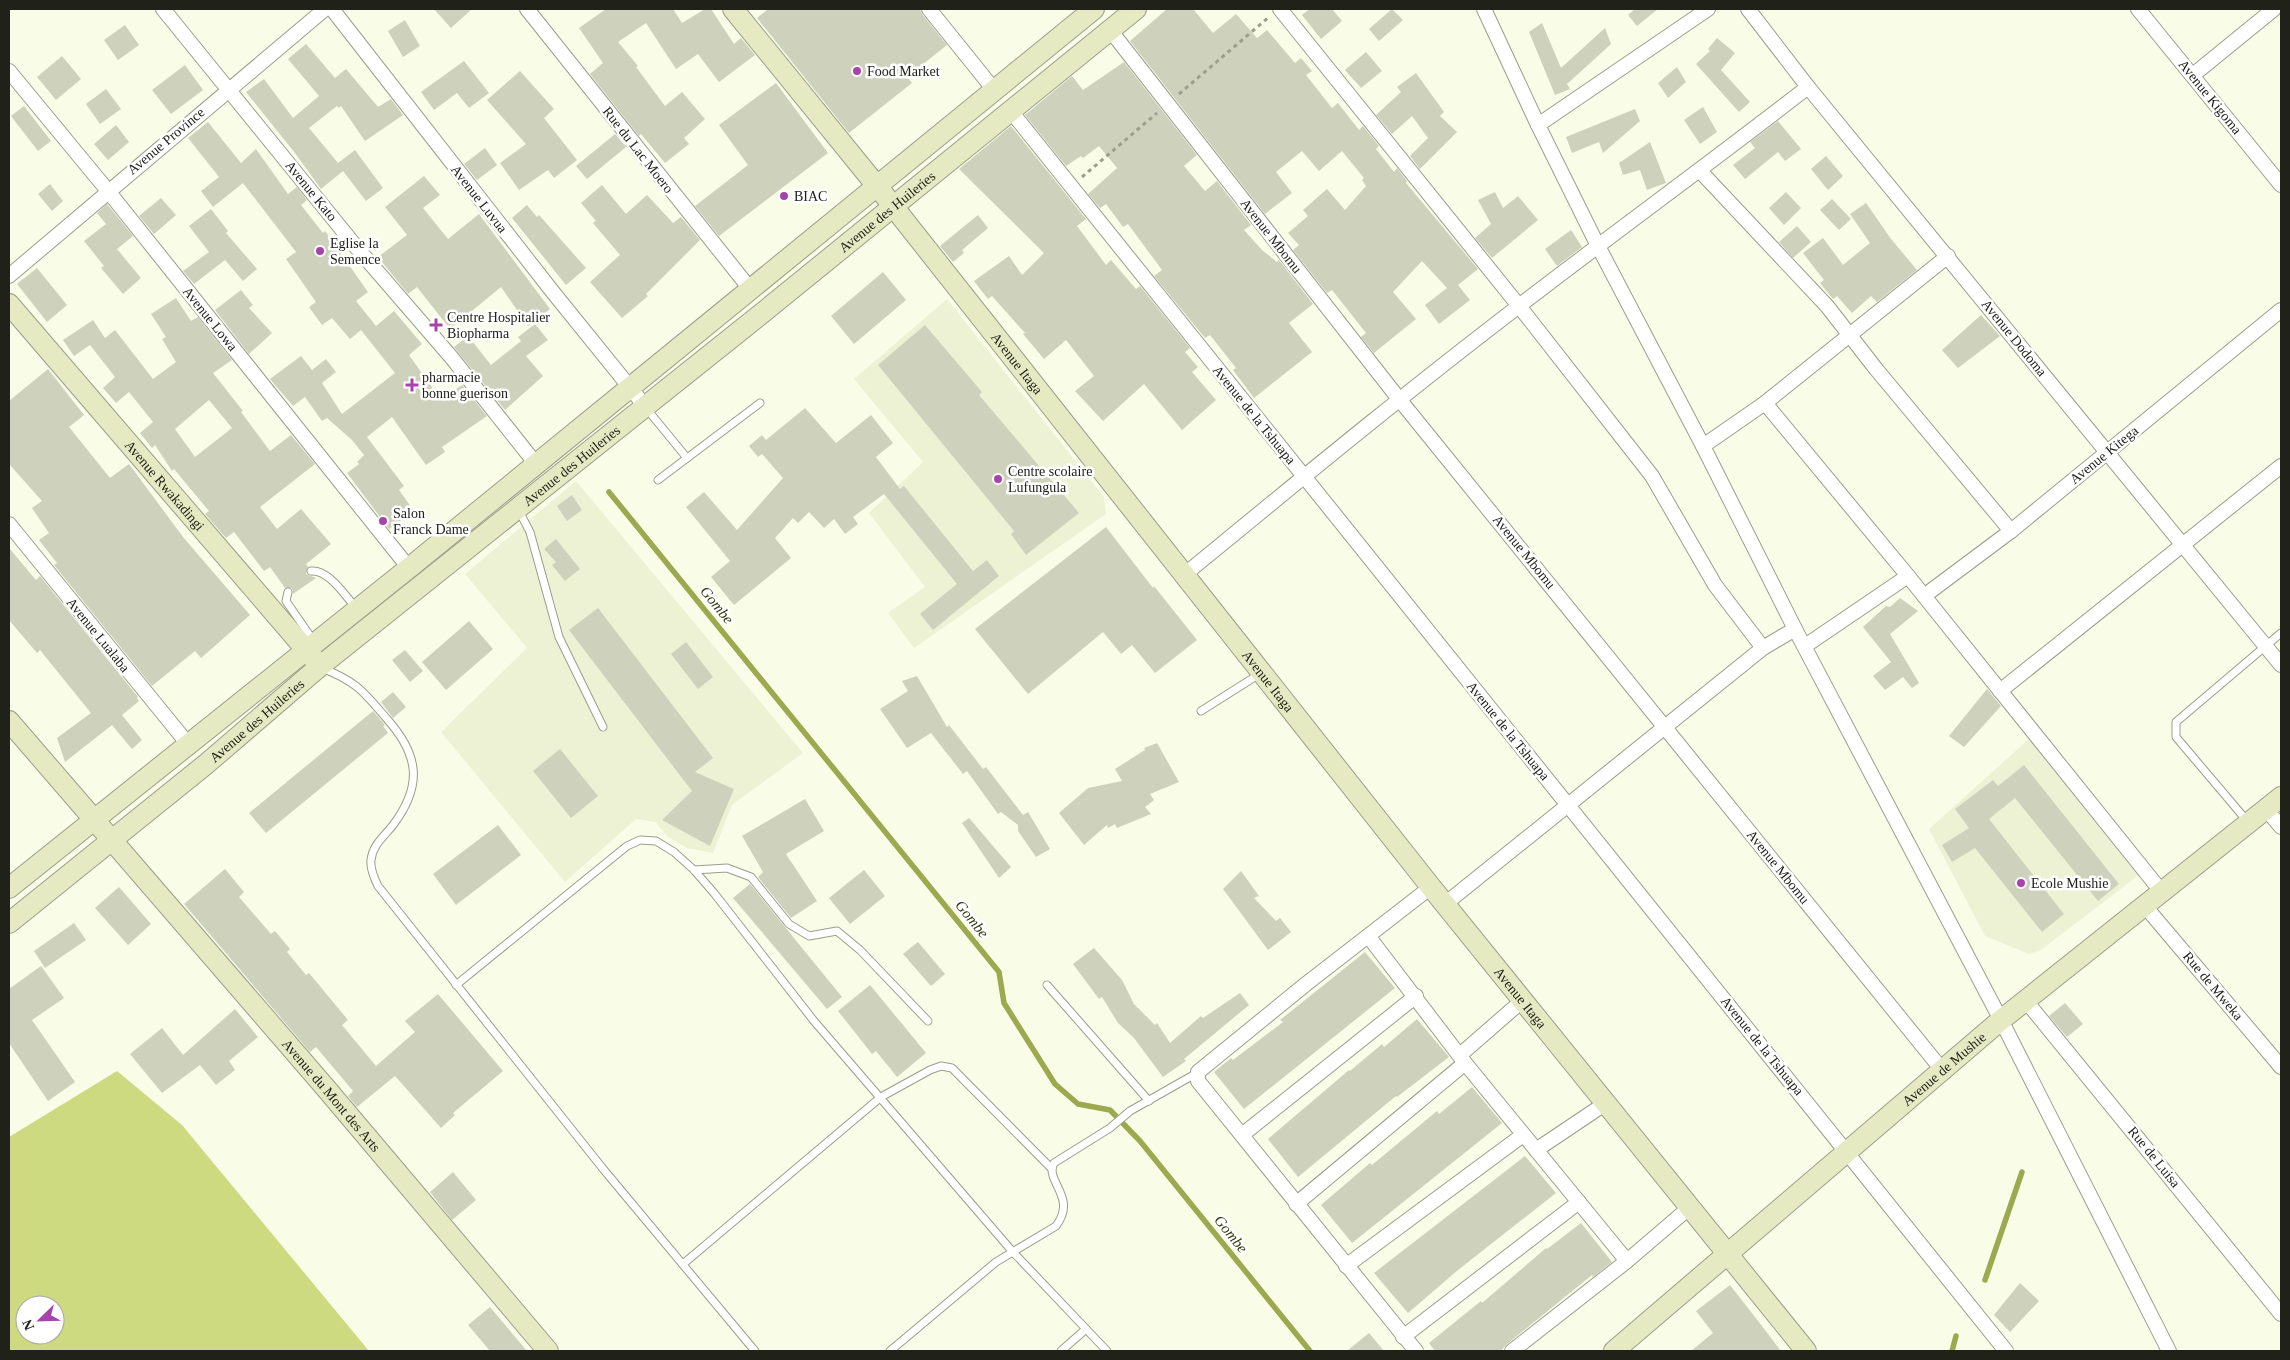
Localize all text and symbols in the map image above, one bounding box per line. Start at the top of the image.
street label: Avenue Kigoma [2176,57,2245,138]
place label: Food Market [867,64,940,79]
marker: Food Market [851,65,863,77]
street label: Avenue Province [124,104,208,178]
street label: Rue du Lac Moero [600,104,676,196]
street label: Avenue Kato [282,158,340,224]
street label: Avenue Luvua [448,162,511,236]
street label: Avenue des Huileries [836,168,938,255]
place label: BIAC [794,189,827,204]
marker: BIAC [778,190,790,202]
street label: Avenue Mbomu [1237,196,1305,276]
place label: Eglise la Semence [330,236,381,267]
marker: Eglise la Semence [314,245,326,257]
street label: Avenue Lowa [180,284,241,355]
street label: Avenue Dodoma [1979,297,2050,380]
place label: Centre Hospitalier Biopharma [447,310,550,341]
marker: Centre Hospitalier Biopharma [429,318,443,332]
street label: Avenue Itaga [988,329,1046,397]
street label: Avenue de la Tshuapa [1210,363,1299,468]
place label: pharmacie bonne guerison [422,370,508,401]
marker: pharmacie bonne guerison [406,379,418,391]
street label: Avenue des Huileries [520,422,623,509]
street label: Avenue Kitega [2067,422,2142,487]
street label: Avenue Rwakadingi [122,437,208,533]
place label: Centre scolaire Lufungula [1008,464,1092,495]
marker: Centre scolaire Lufungula [992,473,1004,485]
place label: Salon Franck Dame [393,506,469,537]
street label: Avenue Mbomu [1490,512,1558,592]
marker: Salon Franck Dame [377,515,389,527]
water label: Gombe [697,583,737,627]
street label: Avenue Lualaba [64,595,133,676]
street label: Avenue Itaga [1239,647,1297,715]
street label: Avenue des Huileries [207,676,307,765]
street label: Avenue de la Tshuapa [1464,679,1553,784]
street label: Avenue Mbomu [1744,827,1812,907]
place label: Ecole Mushie [2031,876,2108,891]
marker: Ecole Mushie [2015,877,2027,889]
water label: Gombe [952,897,992,941]
street label: Rue de Mweka [2180,949,2246,1024]
street label: Avenue Itaga [1491,964,1550,1032]
street label: Avenue de la Tshuapa [1718,994,1807,1099]
street label: Avenue de Mushie [1899,1029,1988,1109]
street label: Avenue du Mont des Arts [279,1036,384,1154]
street label: Rue de Luisa [2125,1124,2184,1191]
water label: Gombe [1211,1212,1251,1256]
north arrow [15,1295,65,1345]
text: N [20,1317,37,1332]

